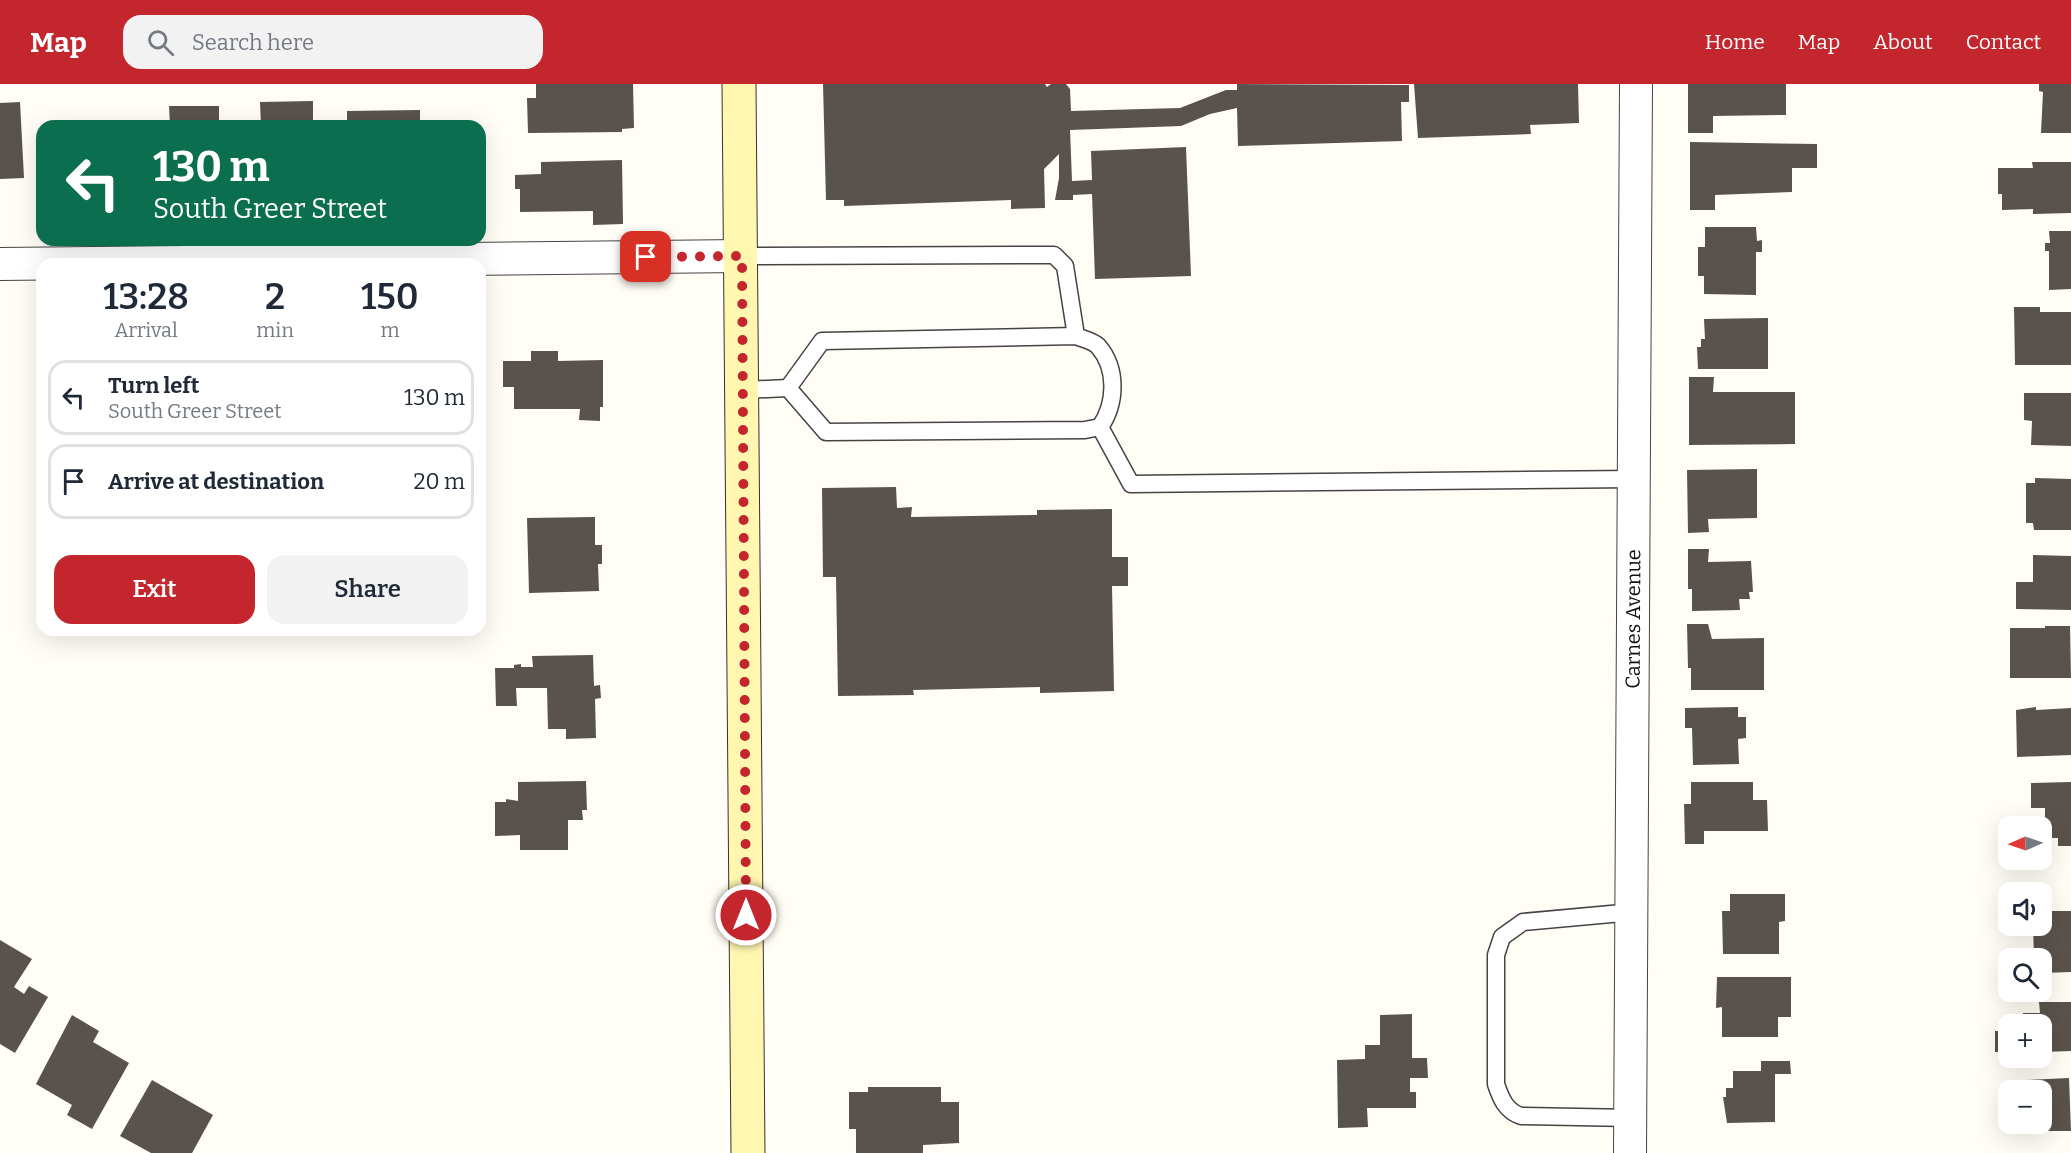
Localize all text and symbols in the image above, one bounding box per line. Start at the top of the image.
search box [123,15,543,69]
text: Map [30,26,87,59]
icon: search [144,26,177,59]
text: Search here [192,29,314,56]
text: Home [1705,29,1765,55]
text: Map [1798,29,1840,55]
text: About [1873,29,1933,55]
text: Contact [1966,29,2041,55]
text: 130 m [153,142,270,192]
icon: left [54,144,132,222]
text: South Greer Street [153,193,387,225]
pin [620,231,671,282]
icon: arrive [629,240,662,273]
text: 13:28 [103,275,189,319]
text: 2 [265,275,285,319]
text: 150 [361,275,419,319]
text: Arrival [114,318,178,342]
text: min [256,318,294,342]
text: m [380,318,399,342]
text: Turn left [108,372,200,399]
icon: left [57,381,90,414]
text: 130 m [404,384,465,411]
text: South Greer Street [108,399,281,423]
icon: arrive [57,465,90,498]
text: Arrive at destination [108,468,324,495]
text: 20 m [414,468,465,495]
street label: Carnes Avenue [1621,549,1645,689]
button: Exit [54,555,255,624]
button: Share [267,555,468,624]
north arrow [1998,816,2052,870]
map controls [1998,816,2052,1134]
button: sound [1998,882,2052,936]
position arrow [714,883,778,947]
button: search [1998,948,2052,1002]
button: + [1998,1014,2052,1068]
button: − [1998,1080,2052,1134]

